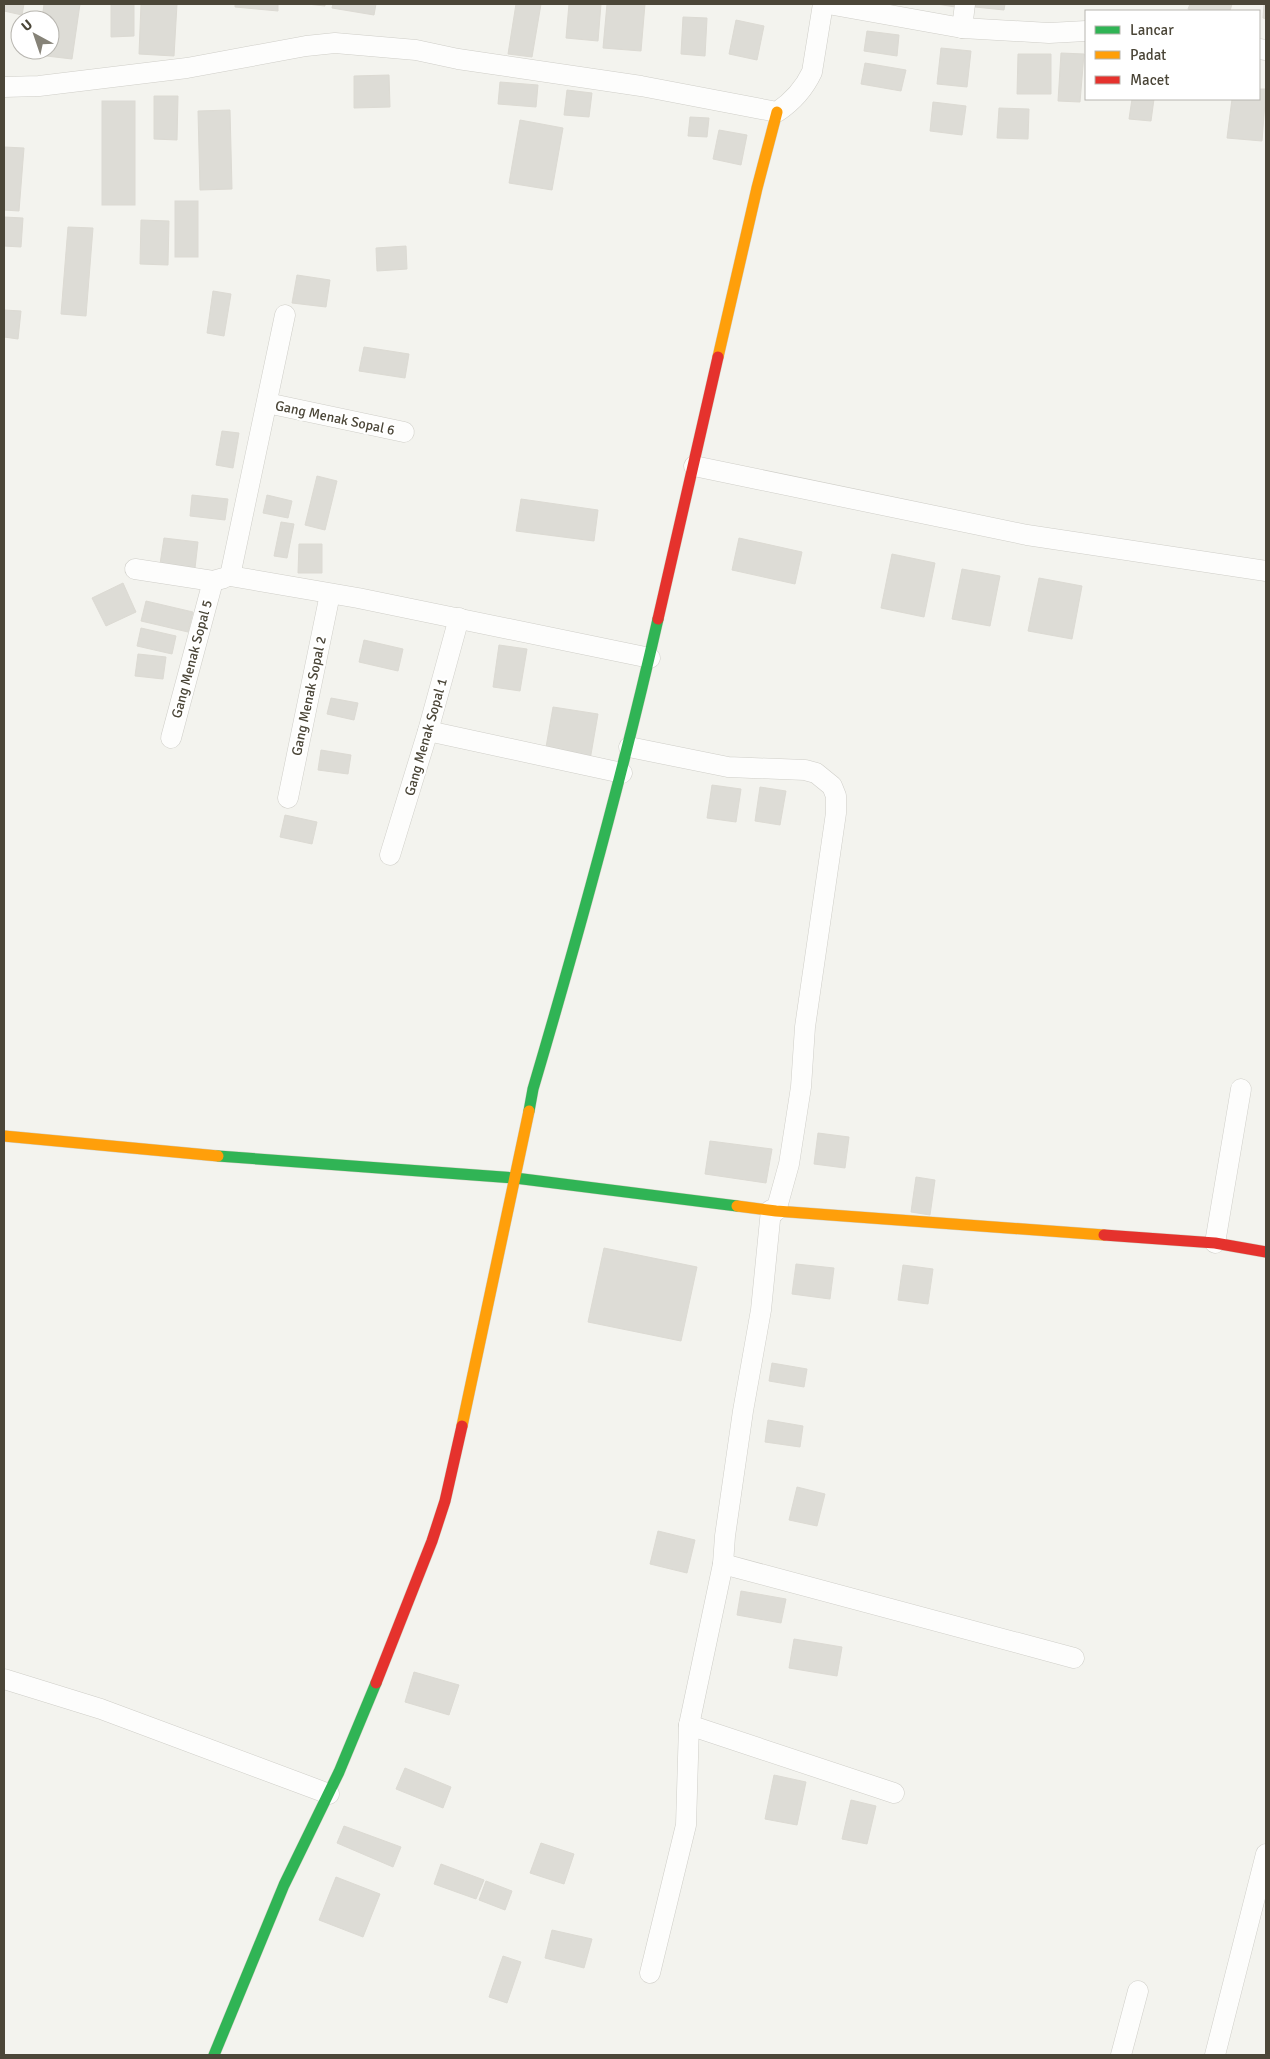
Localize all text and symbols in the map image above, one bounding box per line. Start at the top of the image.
north arrow [10,10,60,60]
legend [1085,10,1260,100]
text: U [18,16,36,35]
text: Lancar [1130,21,1174,39]
text: Padat [1130,46,1166,64]
text: Macet [1130,71,1169,89]
street label: Gang Menak Sopal 6 [274,397,396,439]
street label: Gang Menak Sopal 5 [168,598,216,720]
street label: Gang Menak Sopal 2 [288,635,330,757]
street label: Gang Menak Sopal 1 [401,676,451,798]

